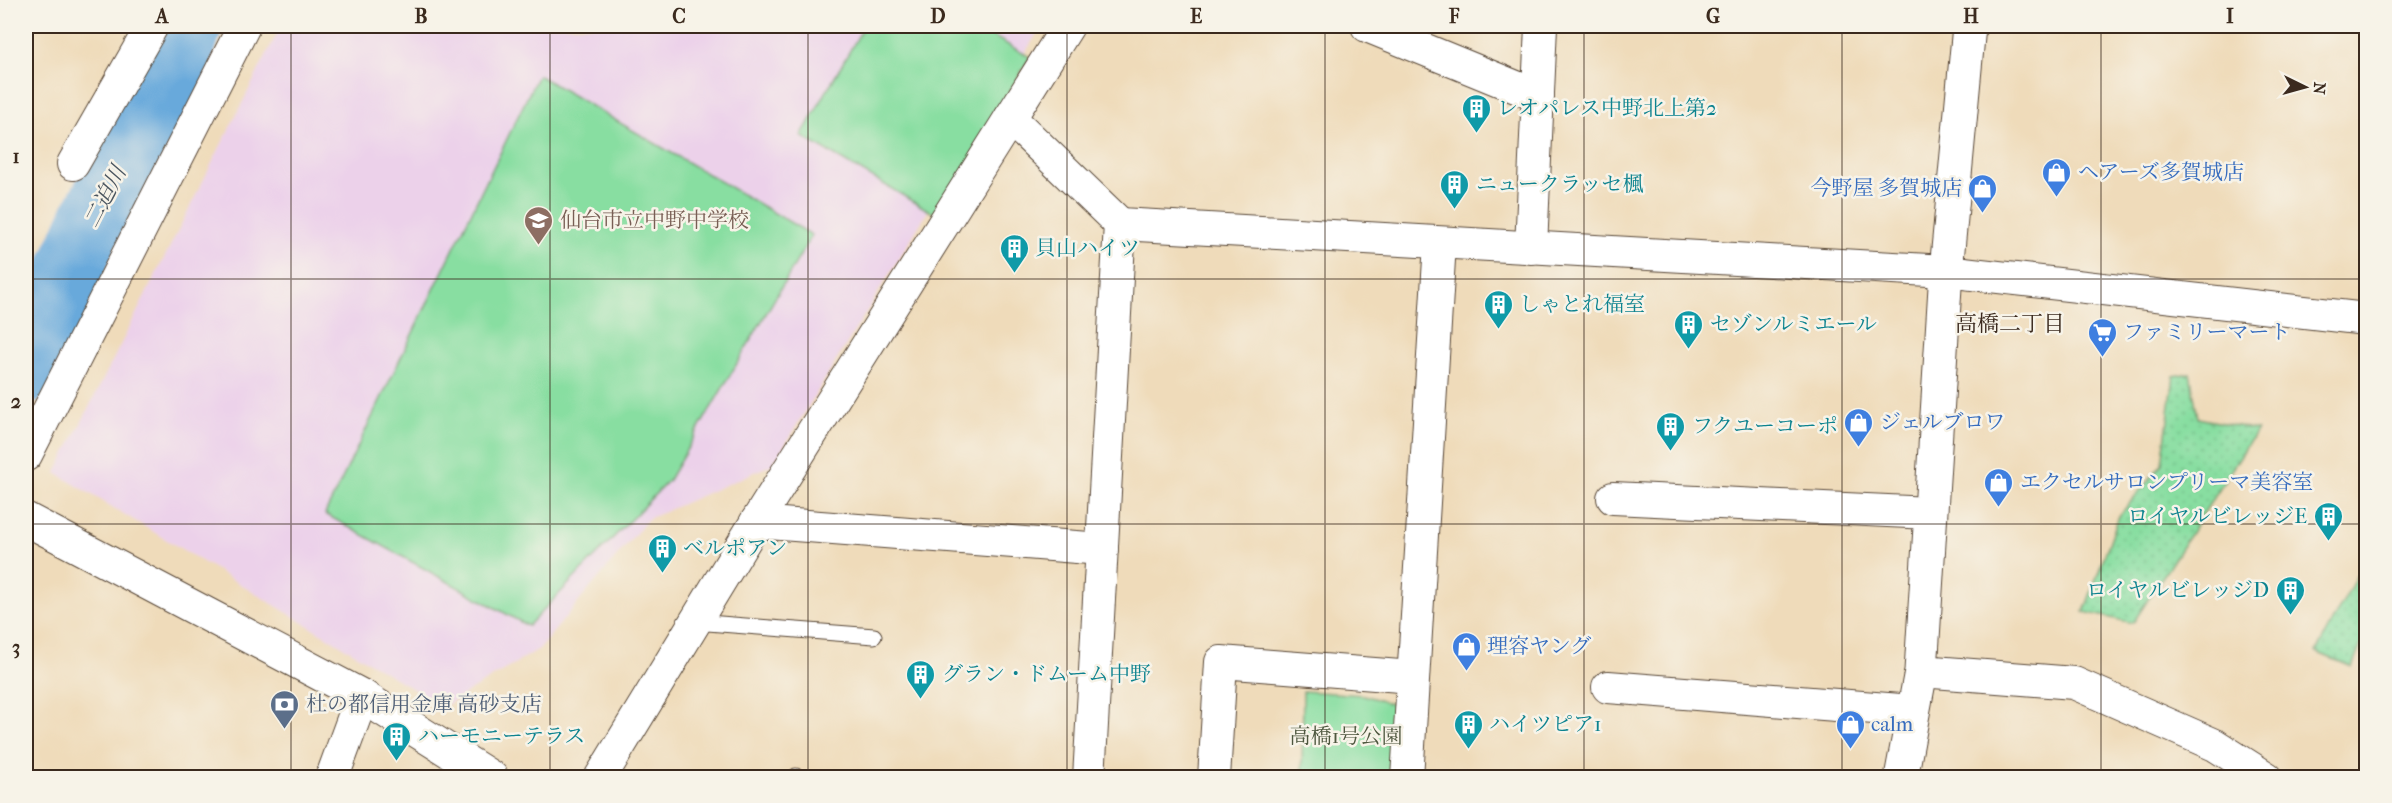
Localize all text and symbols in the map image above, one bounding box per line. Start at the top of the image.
text: A [154,5,170,28]
text: B [414,5,428,28]
text: C [672,5,686,28]
text: D [930,5,946,28]
text: E [1190,5,1202,28]
text: F [1448,5,1460,28]
text: G [1706,5,1720,28]
text: H [1963,5,1979,28]
text: I [2226,5,2234,28]
north arrow [2275,57,2335,117]
text: N [2309,81,2329,96]
building icon: レオパレス中野北上第2 [1460,92,1492,134]
place label: レオパレス中野北上第2 [1497,96,1717,120]
text: 1 [12,145,20,168]
shop icon: ヘアーズ多賀城店 [2041,156,2073,198]
water label: 二迫川 [78,160,132,232]
place label: ヘアーズ多賀城店 [2078,160,2244,184]
building icon: ニュークラッセ楓 [1439,168,1471,210]
place label: ニュークラッセ楓 [1476,172,1644,196]
shop icon: 今野屋 多賀城店 [1967,172,1999,214]
place label: 今野屋 多賀城店 [1810,176,1962,200]
school or university icon: 仙台市立中野中学校 [523,204,555,246]
place label: 仙台市立中野中学校 [560,208,749,232]
building icon: 貝山ハイツ [998,232,1030,274]
place label: 貝山ハイツ [1035,236,1140,260]
building icon: しゃとれ福室 [1482,288,1514,330]
place label: しゃとれ福室 [1519,292,1645,316]
building icon: セゾンルミエール [1673,308,1705,350]
district label: 高橋二丁目 [1955,311,2065,337]
place label: セゾンルミエール [1710,312,1877,336]
supermarket icon: ファミリーマート [2086,316,2118,358]
place label: ファミリーマート [2123,320,2291,344]
text: 2 [11,390,21,413]
shop icon: ジェルブロワ [1843,406,1875,448]
building icon: フクユーコーポ [1655,410,1687,452]
place label: ジェルブロワ [1880,410,2006,434]
place label: フクユーコーポ [1692,414,1838,438]
shop icon: エクセルサロンプリーマ美容室 [1983,466,2015,508]
place label: エクセルサロンプリーマ美容室 [2020,470,2313,494]
building icon: ロイヤルビレッジE [2312,500,2344,542]
place label: ロイヤルビレッジE [2127,504,2307,528]
building icon: ベルポアン [646,532,678,574]
place label: ベルポアン [683,536,787,560]
building icon: ロイヤルビレッジD [2274,574,2306,616]
place label: ロイヤルビレッジD [2086,578,2269,602]
shop icon: 理容ヤング [1450,630,1482,672]
place label: 理容ヤング [1487,634,1591,658]
text: 3 [12,636,20,659]
building icon: グラン・ドムーム中野 [905,658,937,700]
place label: グラン・ドムーム中野 [942,662,1151,686]
bank icon: 杜の都信用金庫 高砂支店 [269,688,301,730]
place label: 杜の都信用金庫 高砂支店 [306,692,542,716]
building icon: ハイツピア1 [1452,708,1484,750]
shop icon: calm [1834,708,1866,750]
place label: ハイツピア1 [1489,712,1602,736]
place label: calm [1871,712,1914,736]
building icon: ハーモニーテラス [381,720,413,762]
place label: ハーモニーテラス [418,724,585,748]
park label: 高橋1号公園 [1290,724,1402,748]

